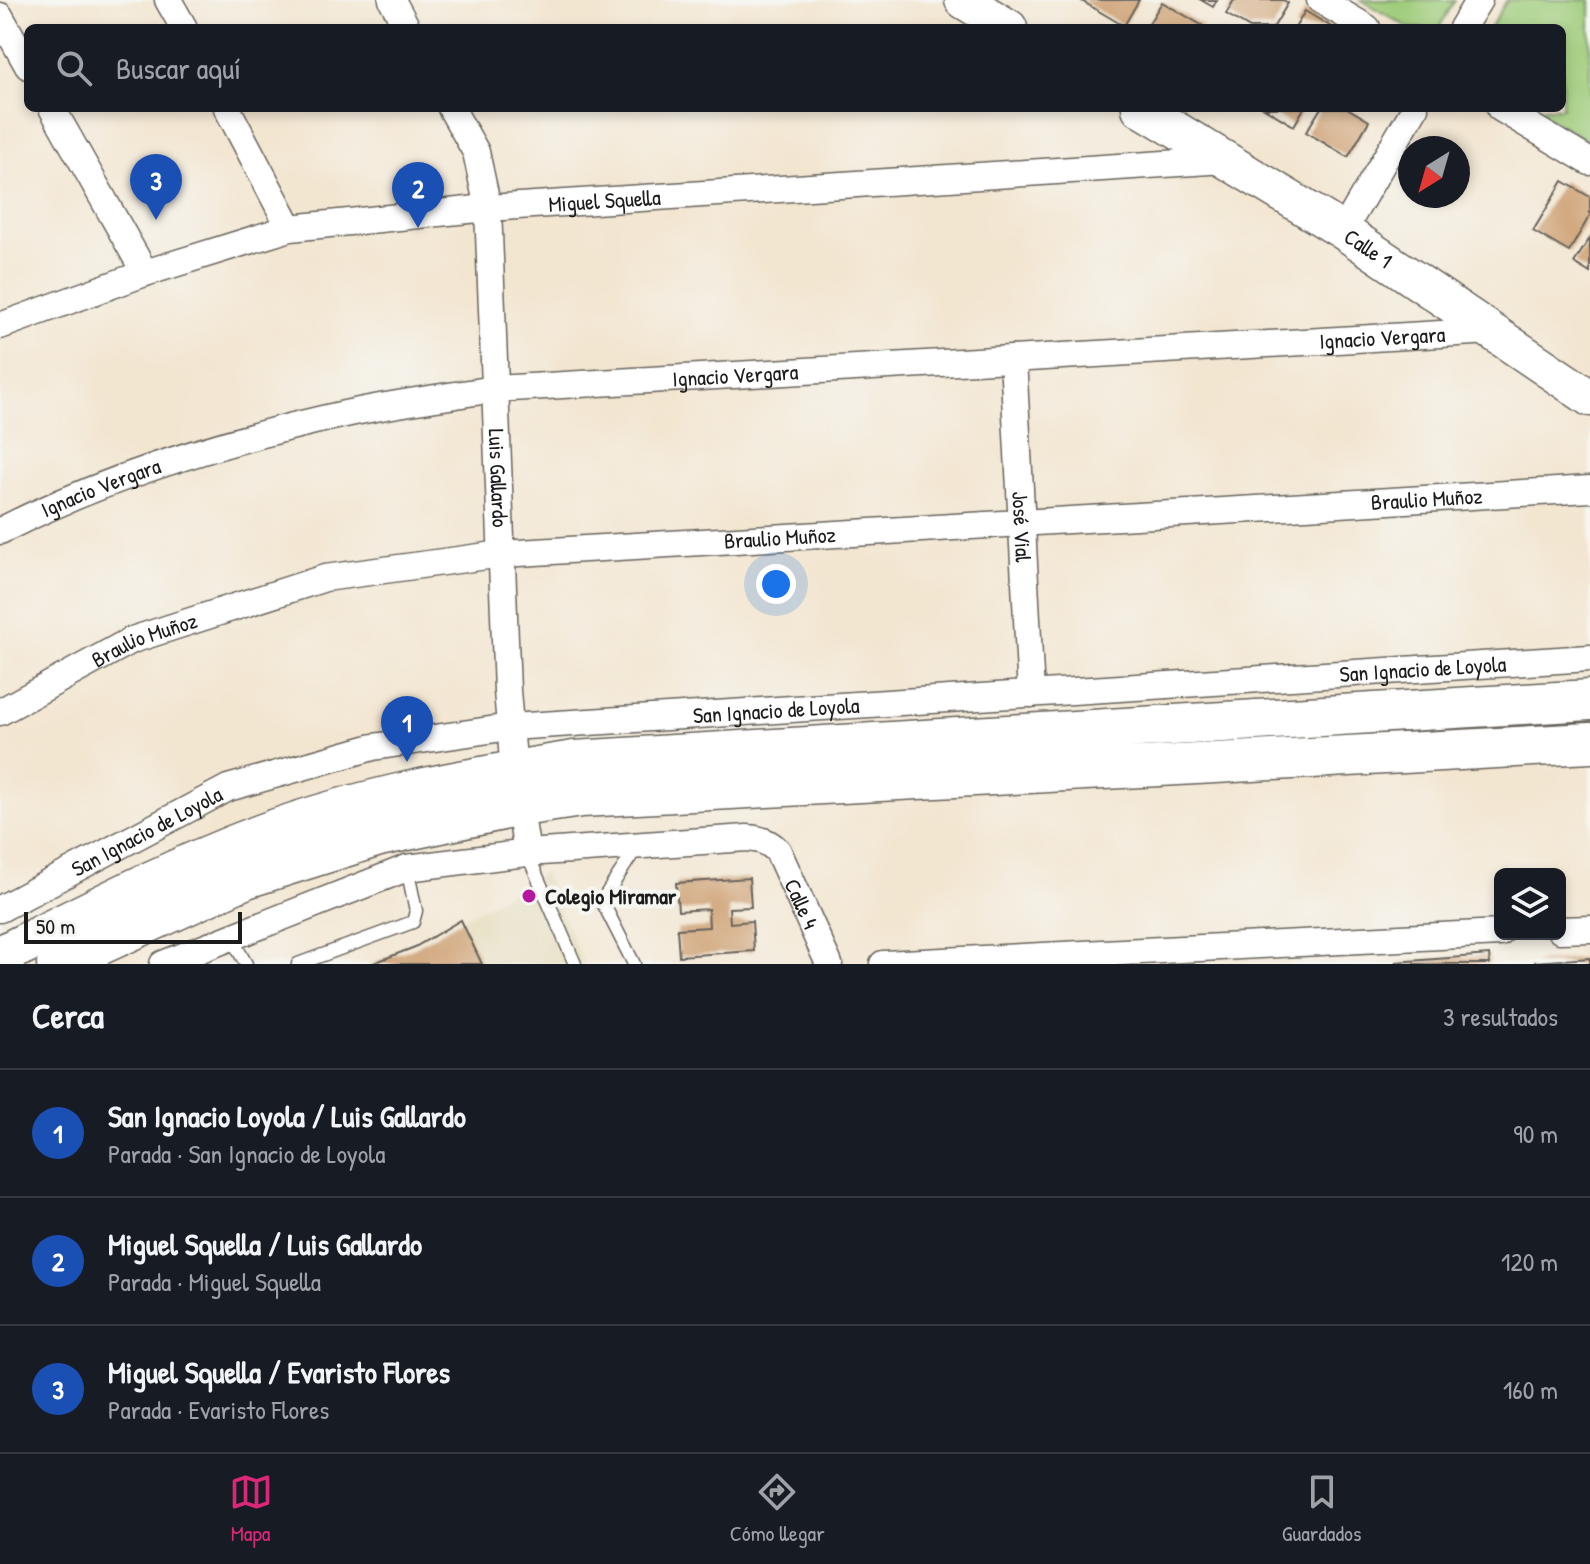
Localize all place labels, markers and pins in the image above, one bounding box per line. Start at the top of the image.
pin: 3 [130,154,182,220]
pin: 2 [392,162,444,228]
pin: 1 [381,696,433,762]
place label: Colegio Miramar [545,881,677,912]
marker: Colegio Miramar [520,887,538,905]

